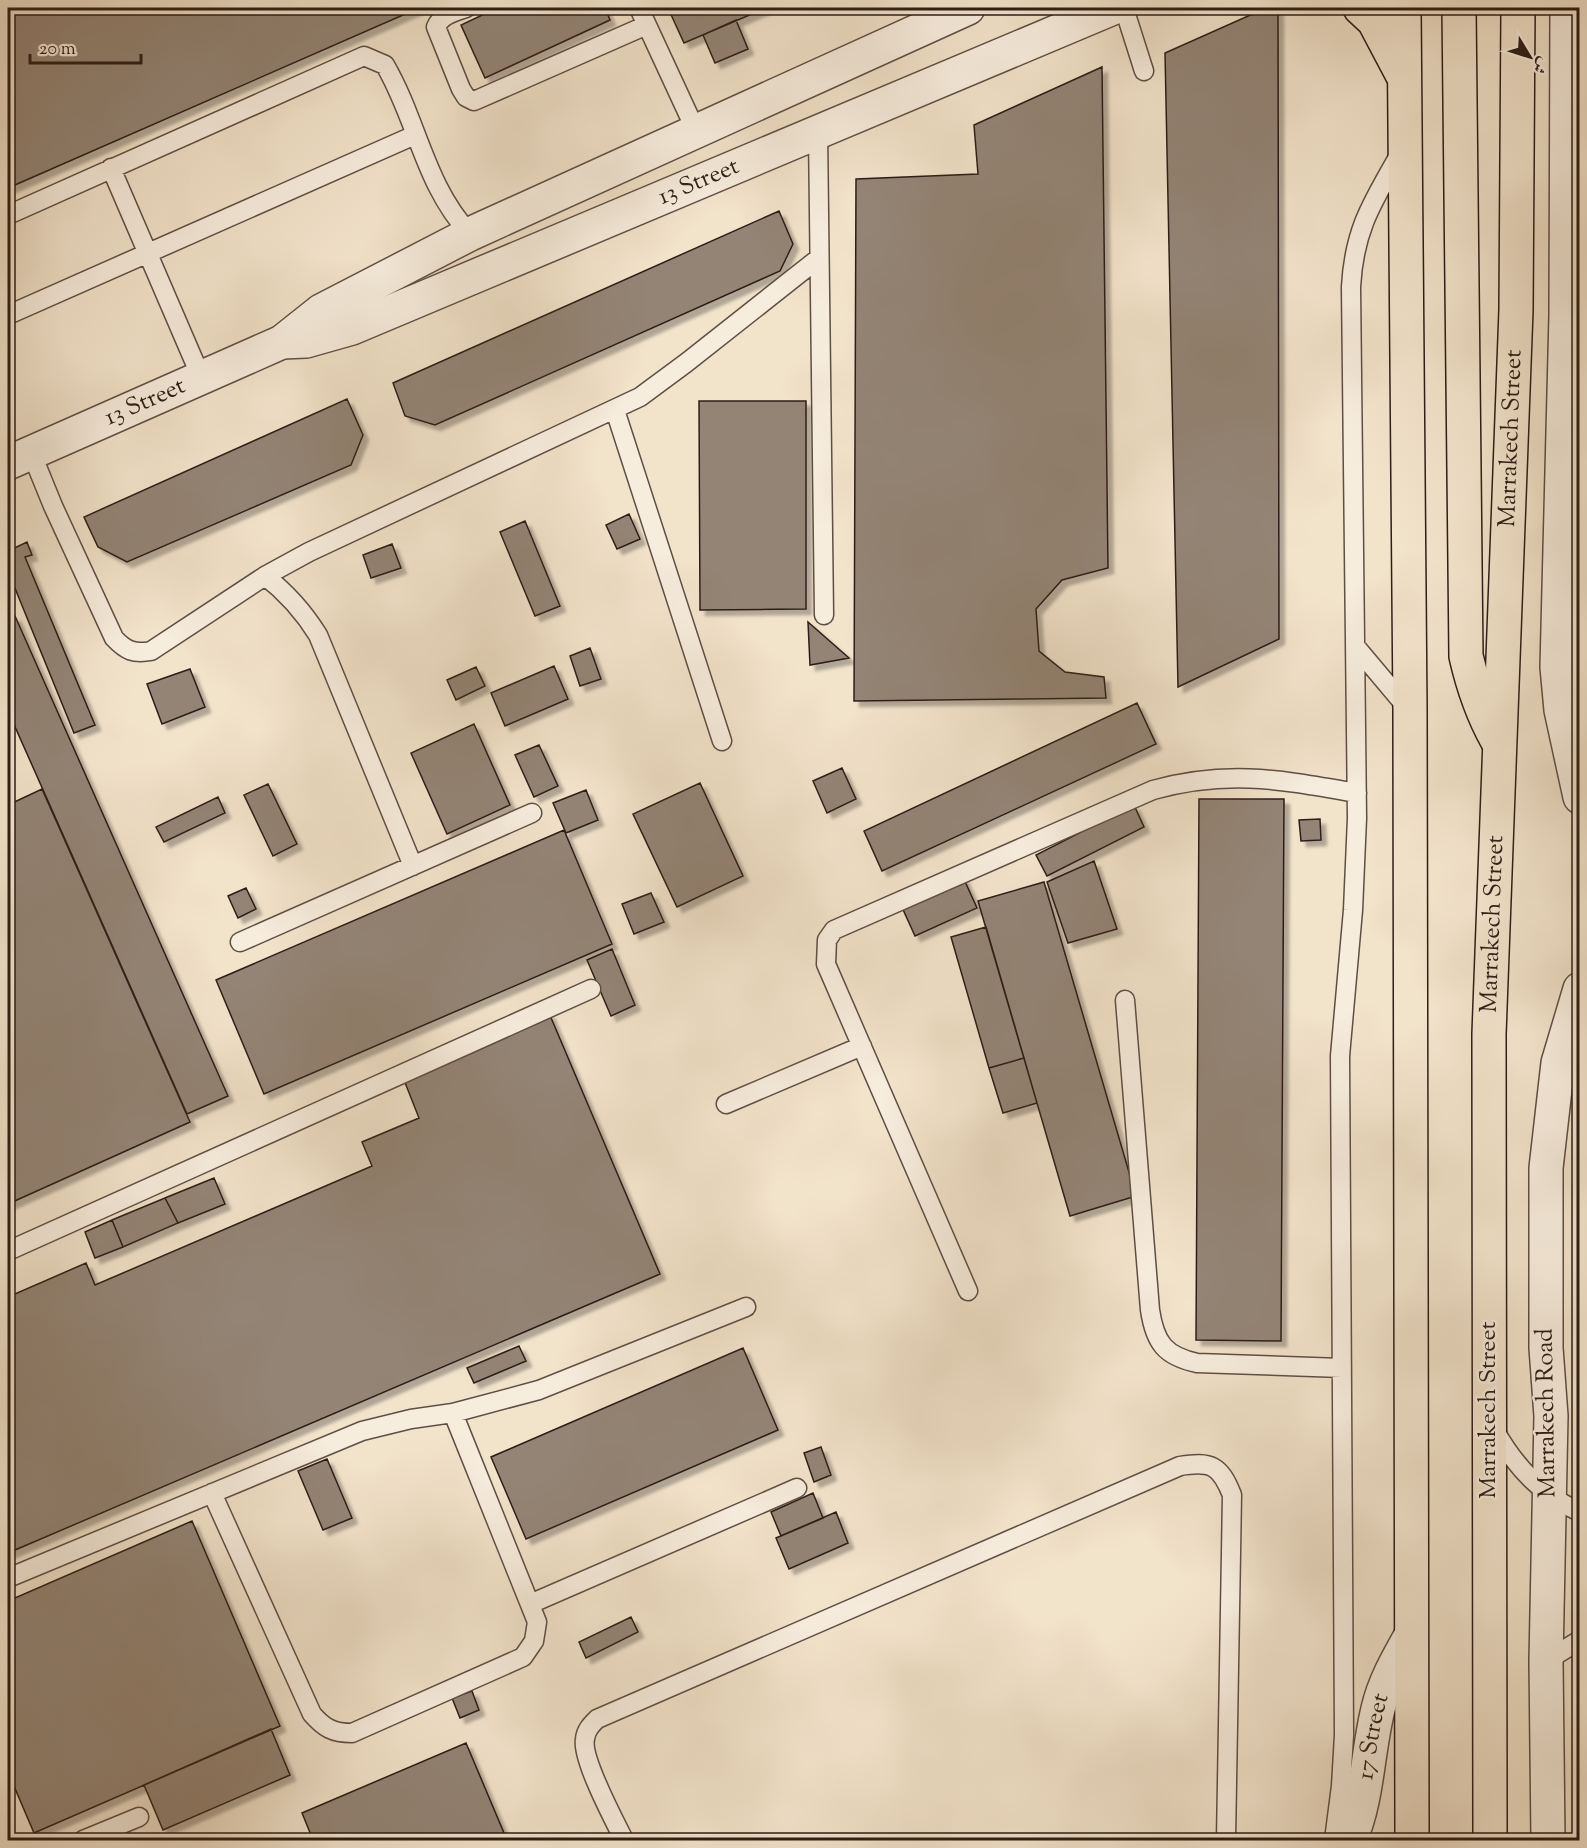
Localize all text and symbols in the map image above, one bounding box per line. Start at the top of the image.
scale bar [30,27,141,65]
north arrow [1500,27,1560,87]
text: 20 m [39,37,76,63]
text: ش [1526,51,1554,78]
street label: 13 Street [653,150,745,214]
street label: Marrakech Street [1491,349,1532,528]
street label: 13 Street [99,370,191,435]
street label: Marrakech Street [1473,835,1513,1013]
street label: Marrakech Street [1472,1321,1506,1499]
street label: Marrakech Road [1529,1328,1565,1498]
street label: 17 Street [1349,1689,1398,1783]

